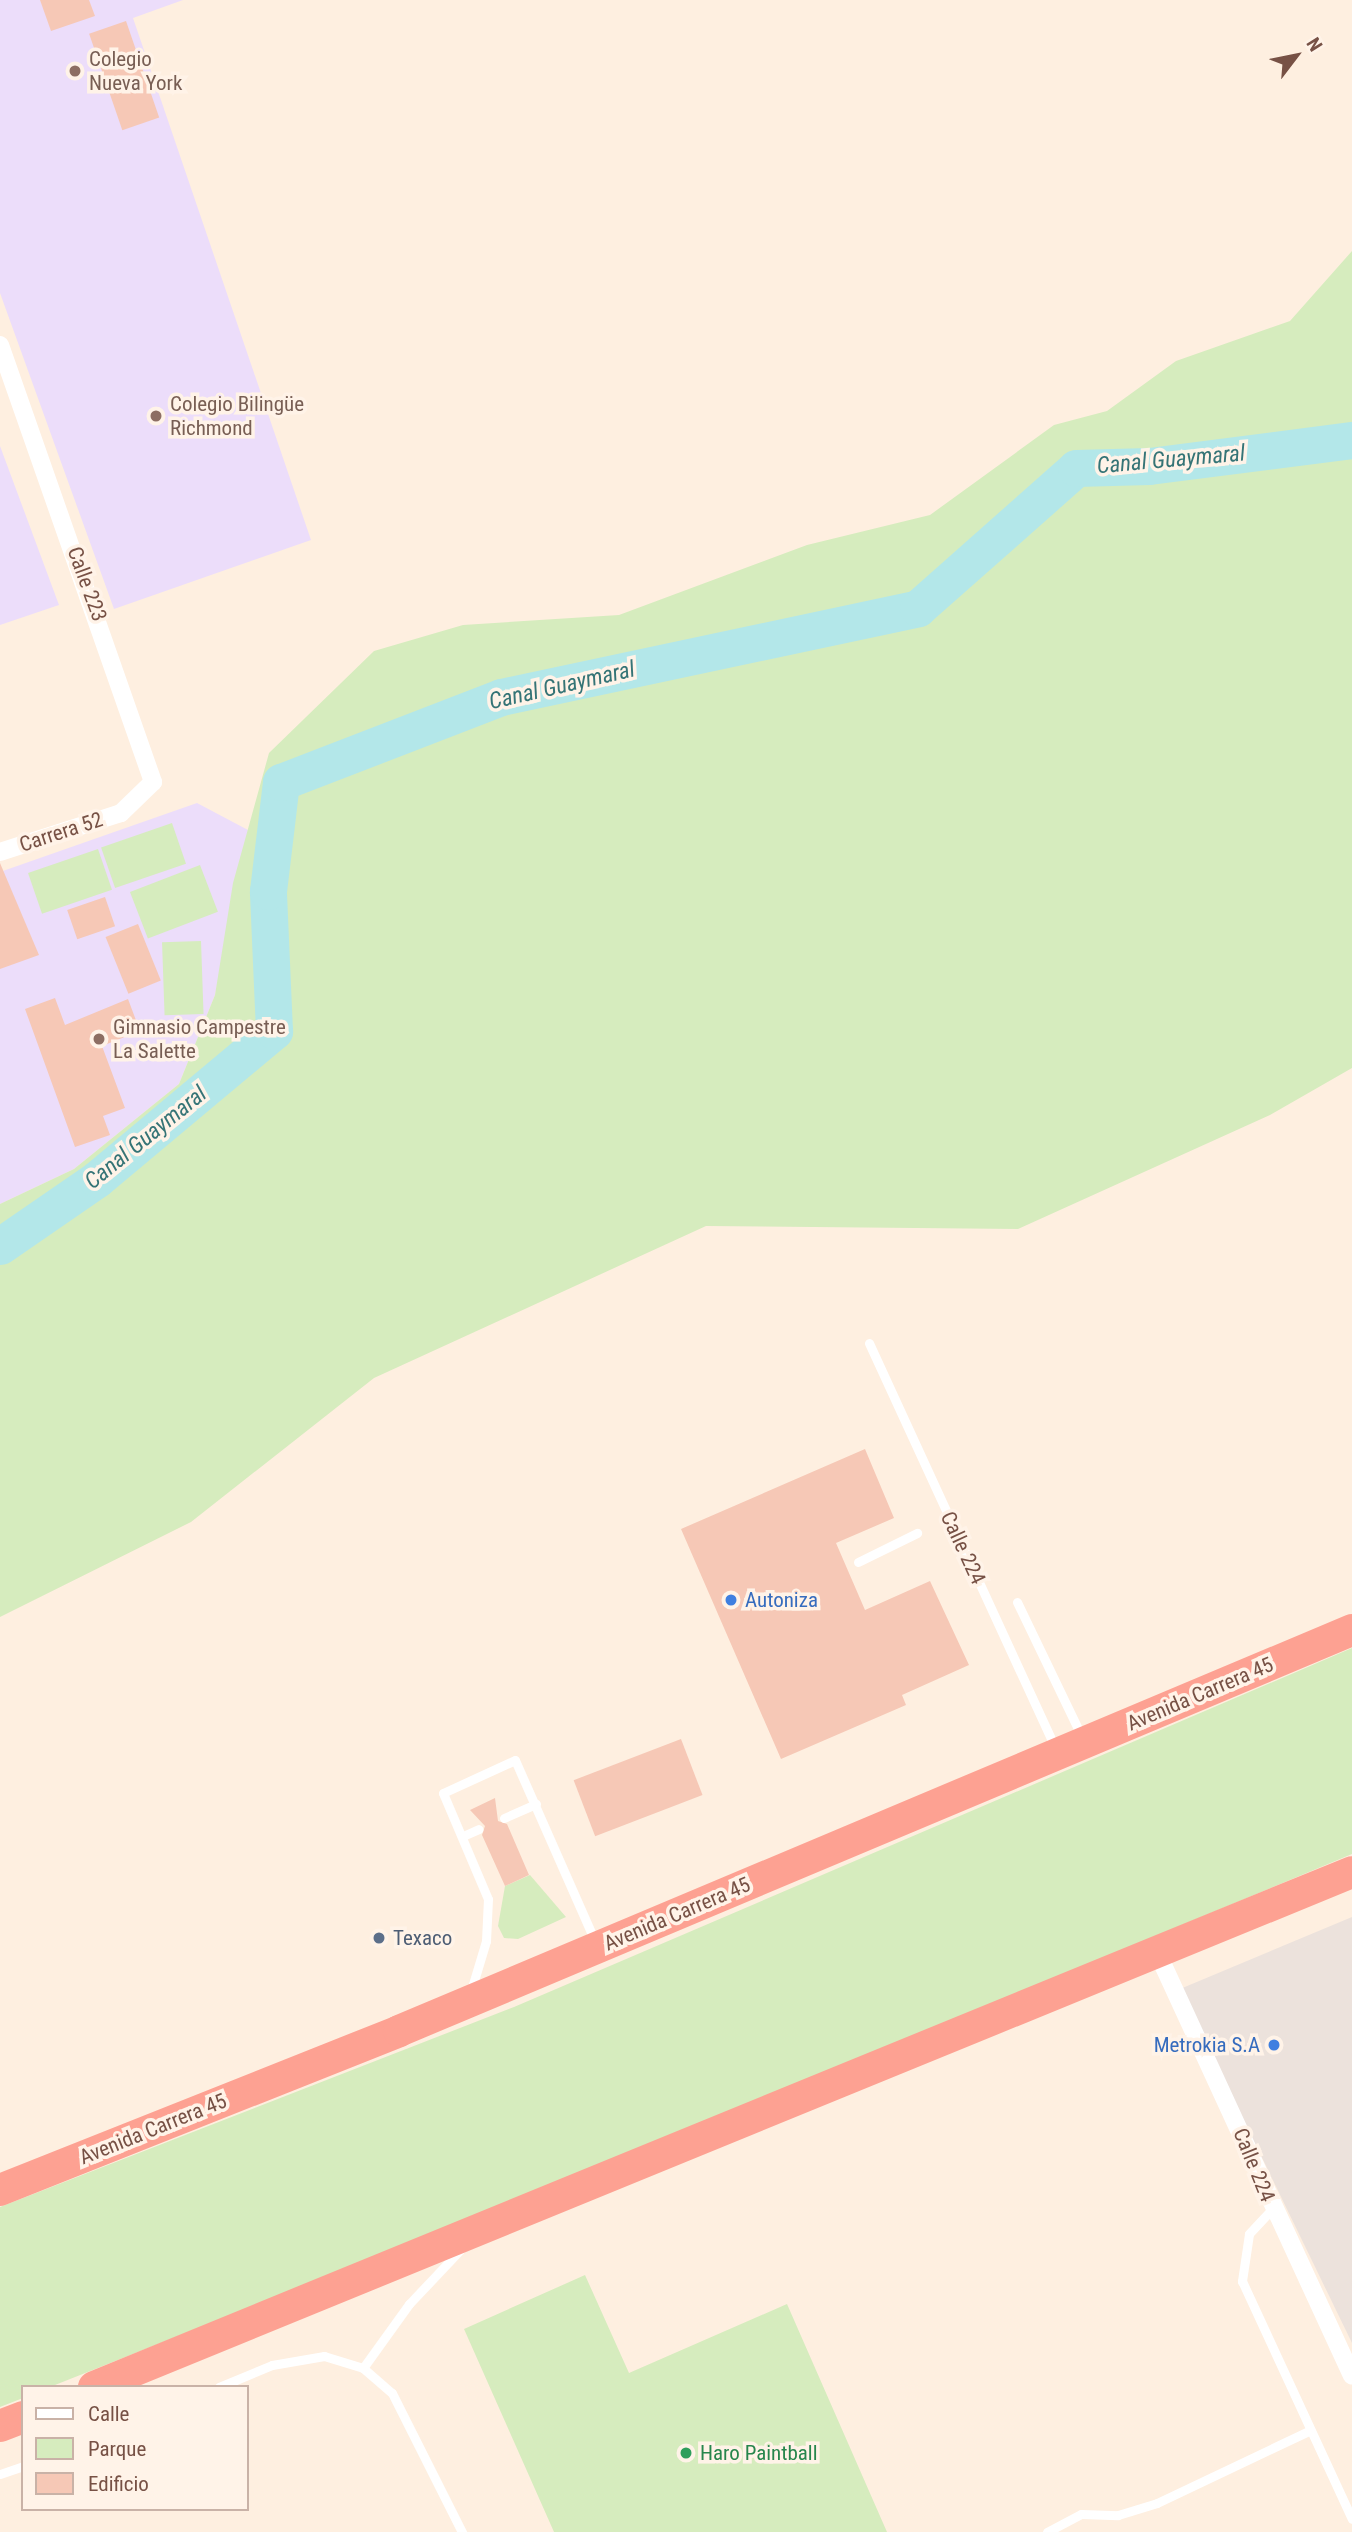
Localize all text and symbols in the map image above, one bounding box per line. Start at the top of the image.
north arrow [1261,21,1331,91]
text: N [1301,34,1327,56]
place label: Colegio Nueva York [89,46,182,96]
marker: Colegio Nueva York [67,63,83,79]
place label: Colegio Bilingüe Richmond [170,391,304,441]
marker: Colegio Bilingüe Richmond [148,408,164,424]
water label: Canal Guaymaral [1096,440,1246,480]
street label: Calle 223 [62,543,112,625]
water label: Canal Guaymaral [486,656,638,716]
street label: Carrera 52 [16,807,106,857]
place label: Gimnasio Campestre La Salette [113,1014,286,1064]
marker: Gimnasio Campestre La Salette [91,1031,107,1047]
water label: Canal Guaymaral [80,1081,212,1195]
street label: Calle 224 [935,1508,991,1588]
place label: Autoniza [745,1587,818,1613]
marker: Autoniza [723,1592,739,1608]
street label: Avenida Carrera 45 [1123,1652,1277,1736]
street label: Avenida Carrera 45 [600,1872,754,1956]
place label: Texaco [393,1925,452,1951]
marker: Texaco [371,1930,387,1946]
place label: Metrokia S.A [1154,2032,1260,2058]
marker: Metrokia S.A [1266,2037,1282,2053]
street label: Avenida Carrera 45 [76,2088,230,2170]
street label: Calle 224 [1228,2124,1280,2206]
legend [21,2385,248,2511]
text: Calle [88,2402,129,2426]
text: Parque [88,2437,146,2461]
place label: Haro Paintball [700,2440,817,2466]
marker: Haro Paintball [678,2445,694,2461]
text: Edificio [88,2472,149,2496]

